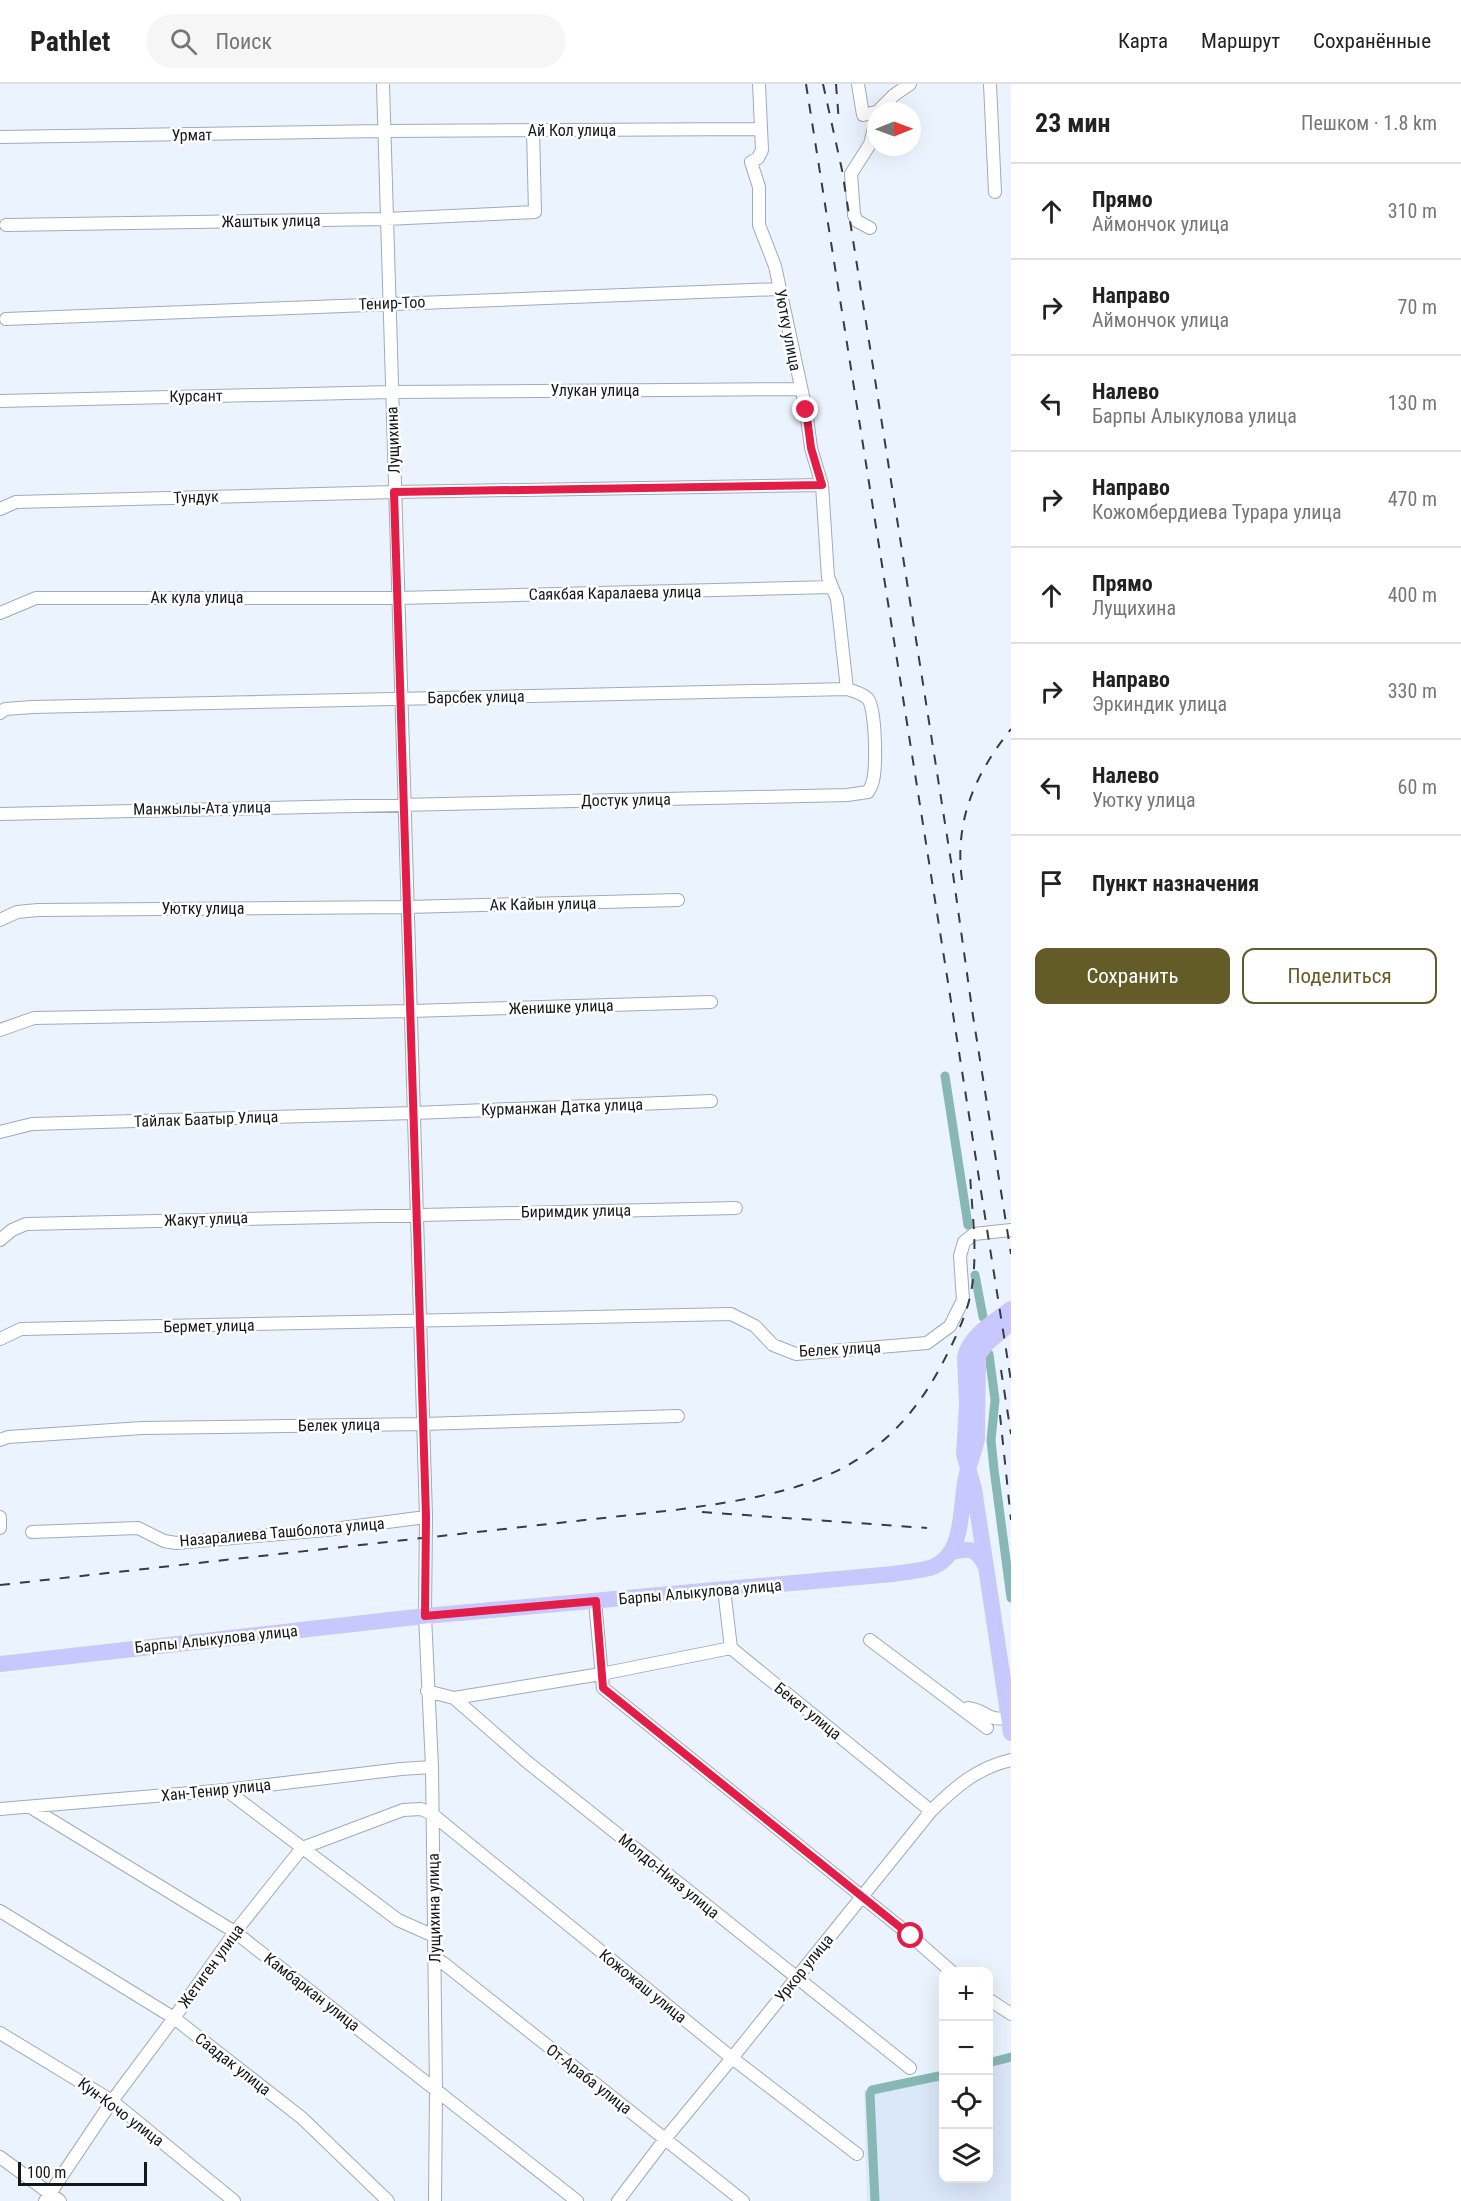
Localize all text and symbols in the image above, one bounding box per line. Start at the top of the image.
search box [146,14,566,68]
text: Pathlet [30,25,110,58]
icon: search [167,25,200,58]
text: Поиск [215,29,272,54]
text: Карта [1118,29,1168,53]
text: Маршрут [1201,29,1280,53]
text: Сохранённые [1313,29,1431,53]
north arrow [867,102,921,156]
text: 23 мин [1035,108,1111,138]
text: Пешком · 1.8 km [1301,111,1437,135]
street label: Ай Кол улица [528,121,616,140]
street label: Урмат [172,125,213,145]
text: Прямо [1092,187,1153,212]
icon: ahead [1035,195,1068,228]
text: 310 m [1388,199,1437,223]
street label: Жаштык улица [221,211,321,231]
text: Аймончок улица [1092,212,1229,236]
text: Направо [1092,283,1170,308]
street label: Уютку улица [771,288,805,372]
icon: right [1035,291,1068,324]
street label: Тенир-Тоо [358,292,426,314]
text: 70 m [1398,295,1437,319]
text: Аймончок улица [1092,308,1229,332]
text: Налево [1092,379,1159,404]
street label: Улукан улица [551,381,639,400]
street label: Курсант [169,386,223,406]
icon: left [1035,387,1068,420]
text: 130 m [1388,391,1437,415]
route end [792,396,818,422]
text: Барпы Алыкулова улица [1092,404,1297,428]
street label: Лущихина [382,406,404,474]
text: Направо [1092,475,1170,500]
icon: right [1035,483,1068,516]
street label: Тундук [173,487,219,507]
text: 470 m [1388,487,1437,511]
text: Кожомбердиева Турара улица [1092,500,1342,524]
text: Прямо [1092,571,1153,596]
icon: ahead [1035,579,1068,612]
street label: Саякбая Каралаева улица [529,582,701,604]
text: 400 m [1388,583,1437,607]
street label: Ак кула улица [151,588,243,607]
text: Лущихина [1092,596,1176,620]
text: Направо [1092,667,1170,692]
icon: right [1035,675,1068,708]
text: 330 m [1388,679,1437,703]
street label: Барсбек улица [427,687,525,707]
text: Эркиндик улица [1092,692,1227,716]
text: Налево [1092,763,1159,788]
icon: left [1035,771,1068,804]
text: 60 m [1398,775,1437,799]
text: Уютку улица [1092,788,1196,812]
street label: Достук улица [581,790,671,810]
street label: Манжылы-Ата улица [133,797,271,819]
icon: arrive [1035,867,1068,900]
text: Пункт назначения [1092,871,1259,896]
street label: Ак Кайын улица [489,894,597,914]
street label: Уютку улица [162,899,244,918]
button: Сохранить [1035,948,1230,1004]
button: Поделиться [1242,948,1437,1004]
street label: Женишке улица [508,996,614,1018]
street label: Курманжан Датка улица [481,1095,643,1119]
street label: Тайлак Баатыр Улица [134,1107,278,1131]
street label: Биримдик улица [521,1201,631,1221]
street label: Жакут улица [164,1208,248,1230]
street label: Бермет улица [163,1316,255,1336]
street label: Белек улица [799,1337,881,1361]
street label: Белек улица [298,1415,380,1435]
street label: Назаралиева Ташболота улица [179,1514,385,1550]
street label: Барпы Алыкулова улица [618,1575,782,1609]
street label: Барпы Алыкулова улица [134,1621,298,1657]
street label: Бекет улица [771,1678,845,1744]
street label: Хан-Тенир улица [160,1775,272,1805]
street label: Молдо-Нияз улица [615,1830,723,1922]
street label: Лущихина улица [424,1853,444,1963]
street label: Жетиген улица [174,1921,248,2011]
route start [897,1922,923,1948]
street label: Уркор улица [771,1930,837,2006]
street label: Кожожаш улица [595,1945,691,2027]
street label: Камбаркан улица [260,1949,364,2035]
map controls [939,1967,993,2183]
button: + [939,1967,993,2021]
button: − [939,2021,993,2075]
street label: Саадак улица [191,2029,275,2099]
street label: От-Араба улица [543,2040,635,2118]
street label: Кун-Кочо улица [74,2074,168,2150]
button: locate [939,2075,993,2129]
button: layers [939,2129,993,2183]
scale bar [18,2159,147,2186]
text: 100 m [27,2163,66,2182]

